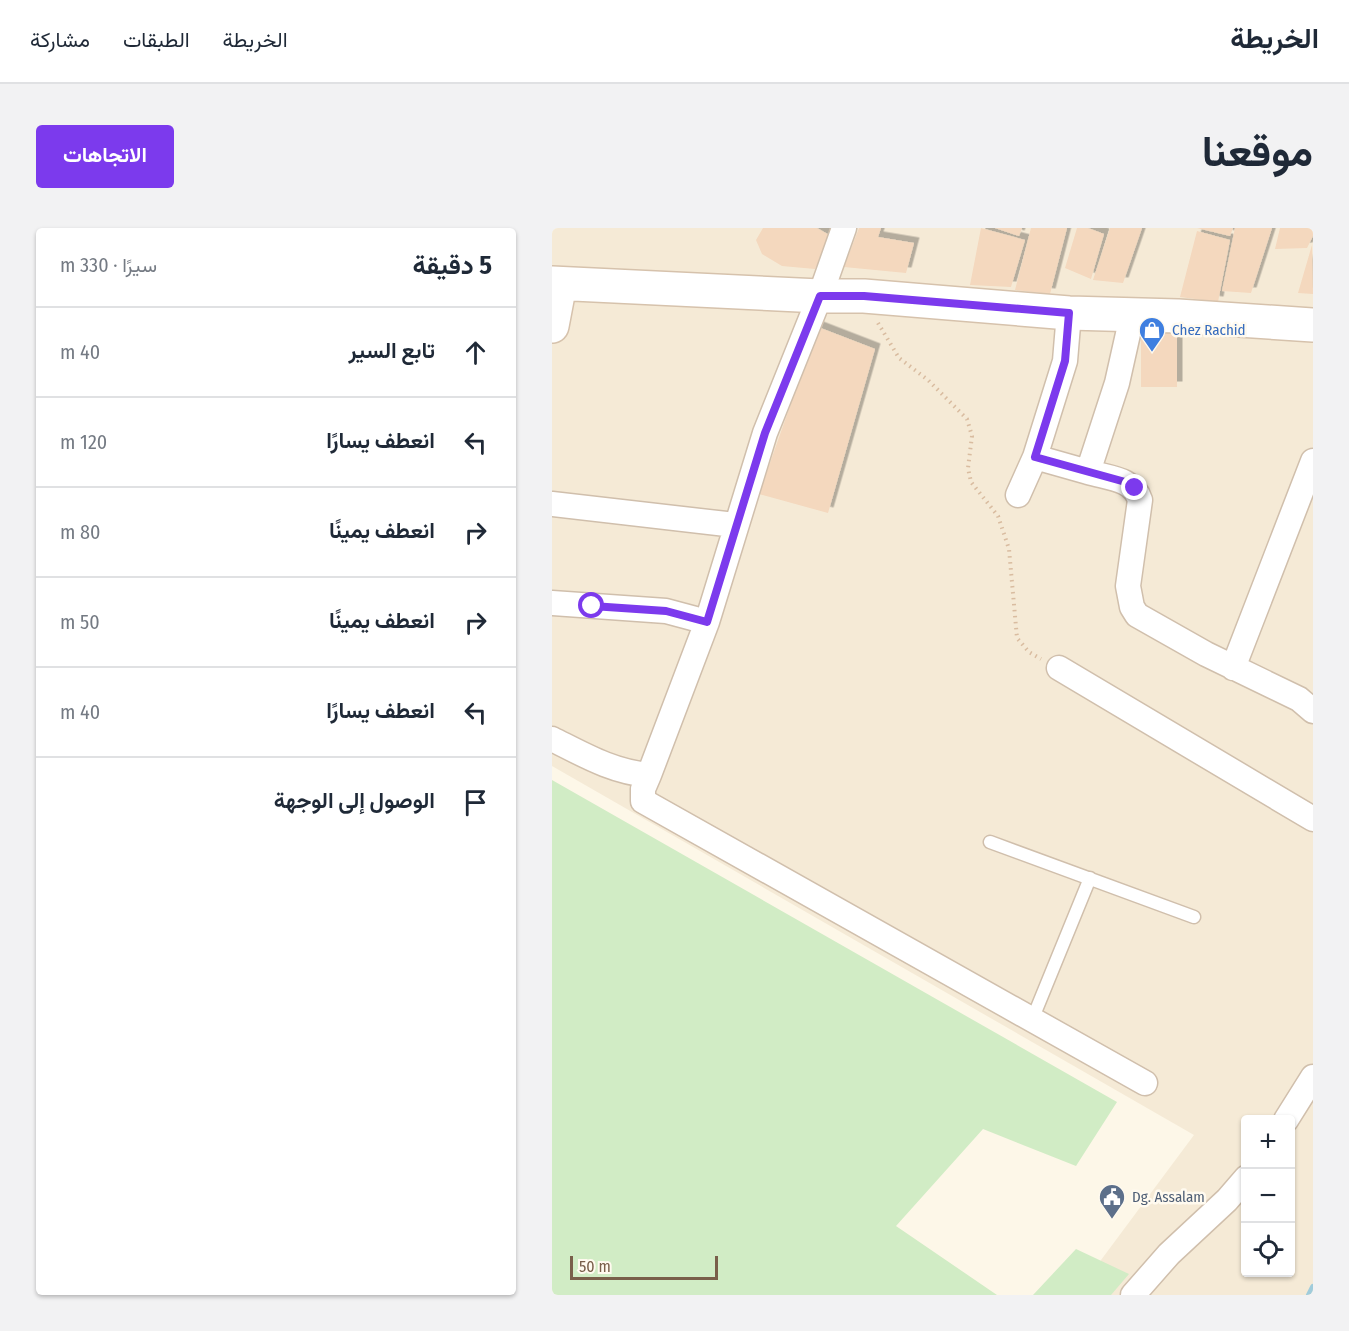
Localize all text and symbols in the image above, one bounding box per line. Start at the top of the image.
text: الخريطة [1230,22,1319,55]
text: مشاركة [30,27,90,53]
text: الطبقات [123,27,190,53]
text: الخريطة [223,27,288,53]
button: الاتجاهات [36,125,174,188]
text: موقعنا [1202,127,1313,177]
text: 5 دقيقة [413,250,492,281]
text: سيرًا · 330 m [60,253,157,277]
shop icon: Chez Rachid [1137,315,1167,353]
place label: Chez Rachid [1172,321,1246,339]
icon: ahead [459,336,492,369]
text: تابع السير [348,337,435,364]
text: 40 m [60,340,100,364]
icon: left [459,426,492,459]
text: انعطف يسارًا [326,427,435,454]
text: 120 m [60,430,107,454]
route end [1121,474,1147,500]
icon: right [459,516,492,549]
text: انعطف يمينًا [329,517,435,544]
text: 80 m [60,520,101,544]
route start [578,592,604,618]
icon: right [459,606,492,639]
text: انعطف يمينًا [329,607,435,634]
text: 50 m [60,610,100,634]
icon: left [459,696,492,729]
text: انعطف يسارًا [326,697,435,724]
text: 40 m [60,700,100,724]
icon: arrive [459,786,492,819]
text: الوصول إلى الوجهة [274,787,435,814]
map controls [1241,1115,1295,1277]
button: + [1241,1115,1295,1169]
button: − [1241,1169,1295,1223]
public building icon: Dg. Assalam [1097,1182,1127,1220]
place label: Dg. Assalam [1132,1188,1205,1206]
button: locate [1241,1223,1295,1277]
scale bar [570,1253,718,1280]
text: 50 m [579,1257,611,1276]

